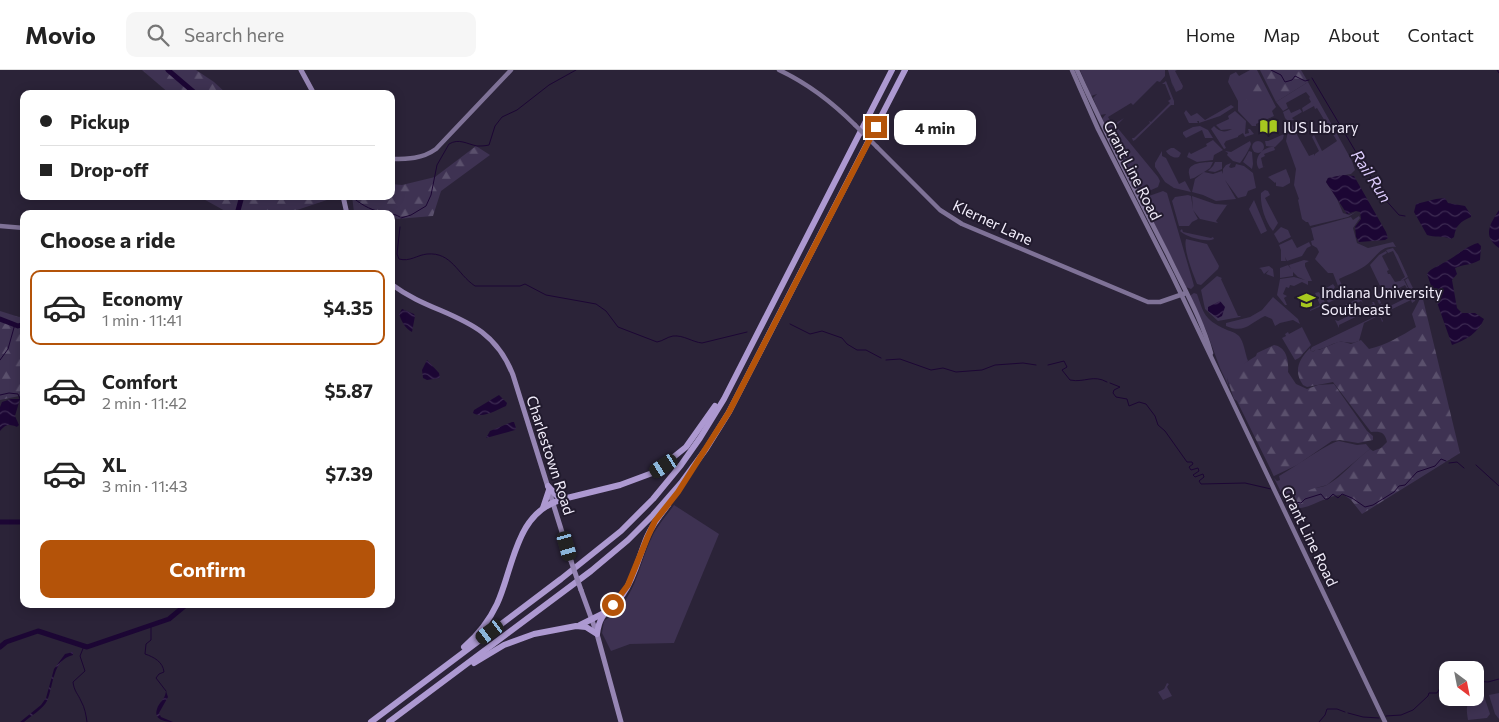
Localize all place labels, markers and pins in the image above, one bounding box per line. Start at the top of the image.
library icon: IUS Library [1259,117,1279,137]
place label: IUS Library [1283,118,1359,136]
place label: Indiana University Southeast [1321,283,1443,318]
school or university icon: Indiana University Southeast [1297,291,1317,311]

